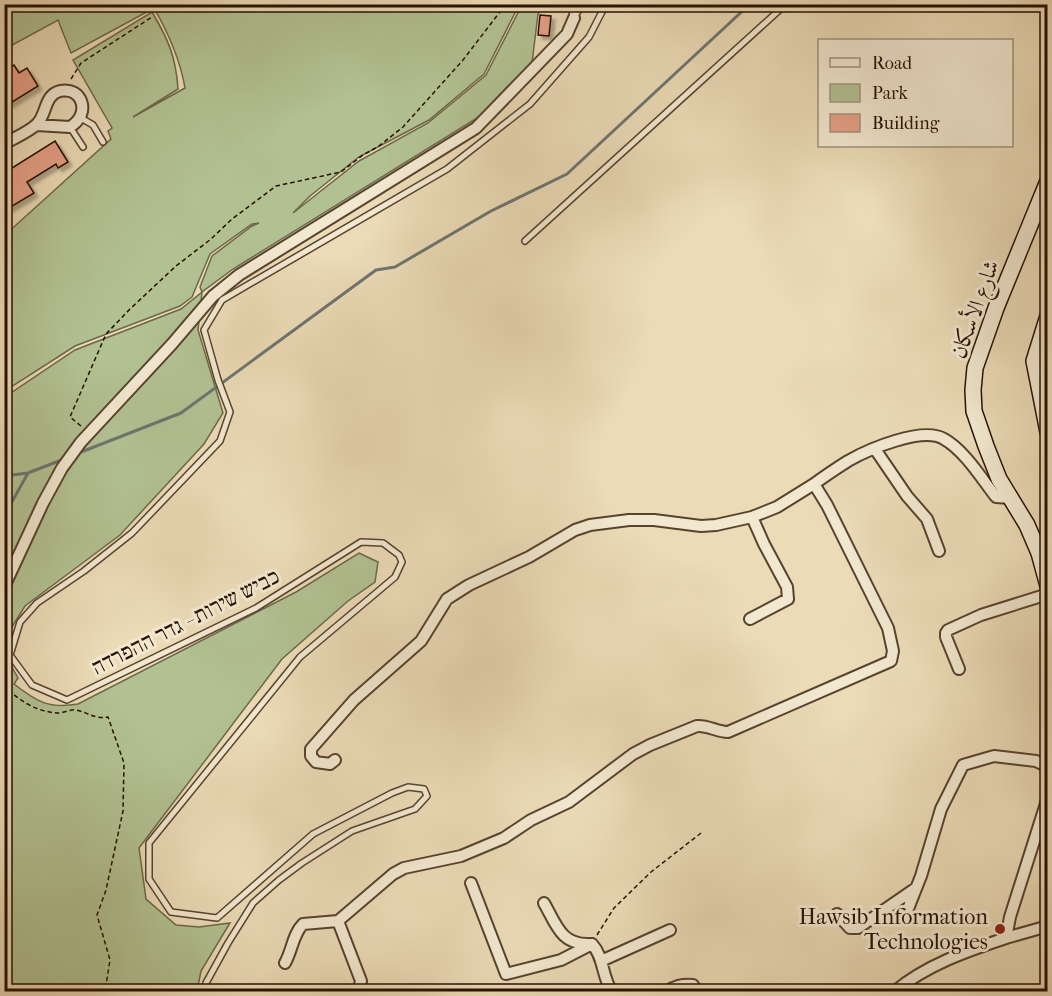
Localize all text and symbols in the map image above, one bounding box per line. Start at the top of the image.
legend [818,39,1013,147]
text: Road [872,53,912,74]
text: Park [872,83,909,104]
text: Building [872,113,940,134]
street label: شارع الأسكان [942,256,1009,364]
street label: כביש שירות - גדר ההפרדה [87,563,284,681]
place label: Hawsib Information Technologies [799,904,988,955]
marker: Hawsib Information Technologies [993,922,1007,936]

